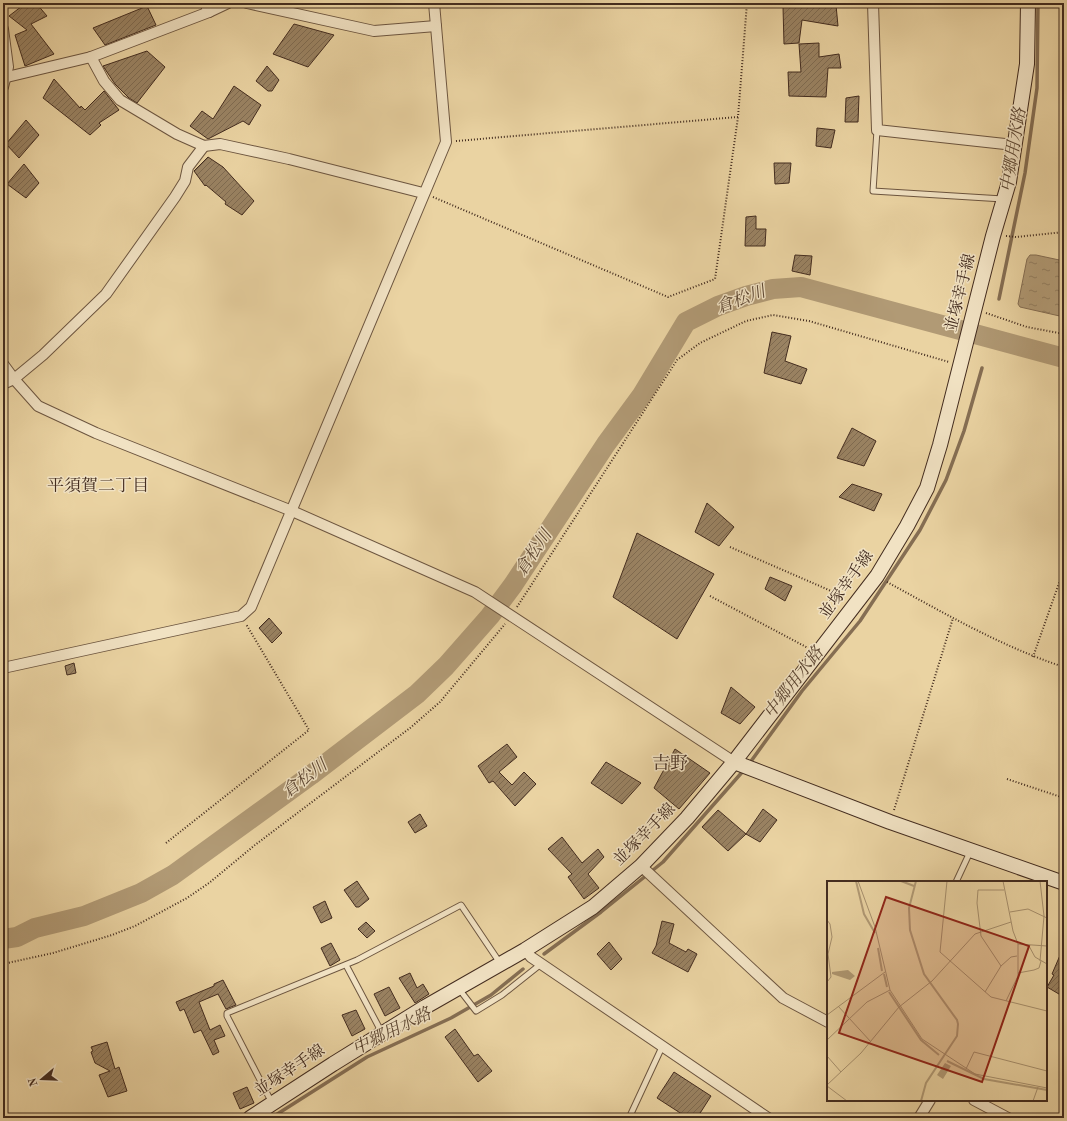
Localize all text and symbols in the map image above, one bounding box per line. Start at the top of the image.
water label: 中郷用水路 [997,105,1029,193]
street label: 並塚幸手線 [942,252,978,334]
water label: 倉松川 [713,281,770,317]
district label: 平須賀二丁目 [47,476,149,495]
water label: 倉松川 [511,524,556,579]
street label: 並塚幸手線 [815,547,877,622]
water label: 中郷用水路 [760,642,827,722]
district label: 吉野 [652,753,688,773]
water label: 倉松川 [278,754,332,801]
street label: 並塚幸手線 [610,800,679,869]
inset map [827,881,1047,1101]
water label: 中郷用水路 [349,1003,435,1058]
street label: 並塚幸手線 [251,1041,328,1099]
north arrow [22,1059,62,1099]
text: N [27,1075,41,1088]

